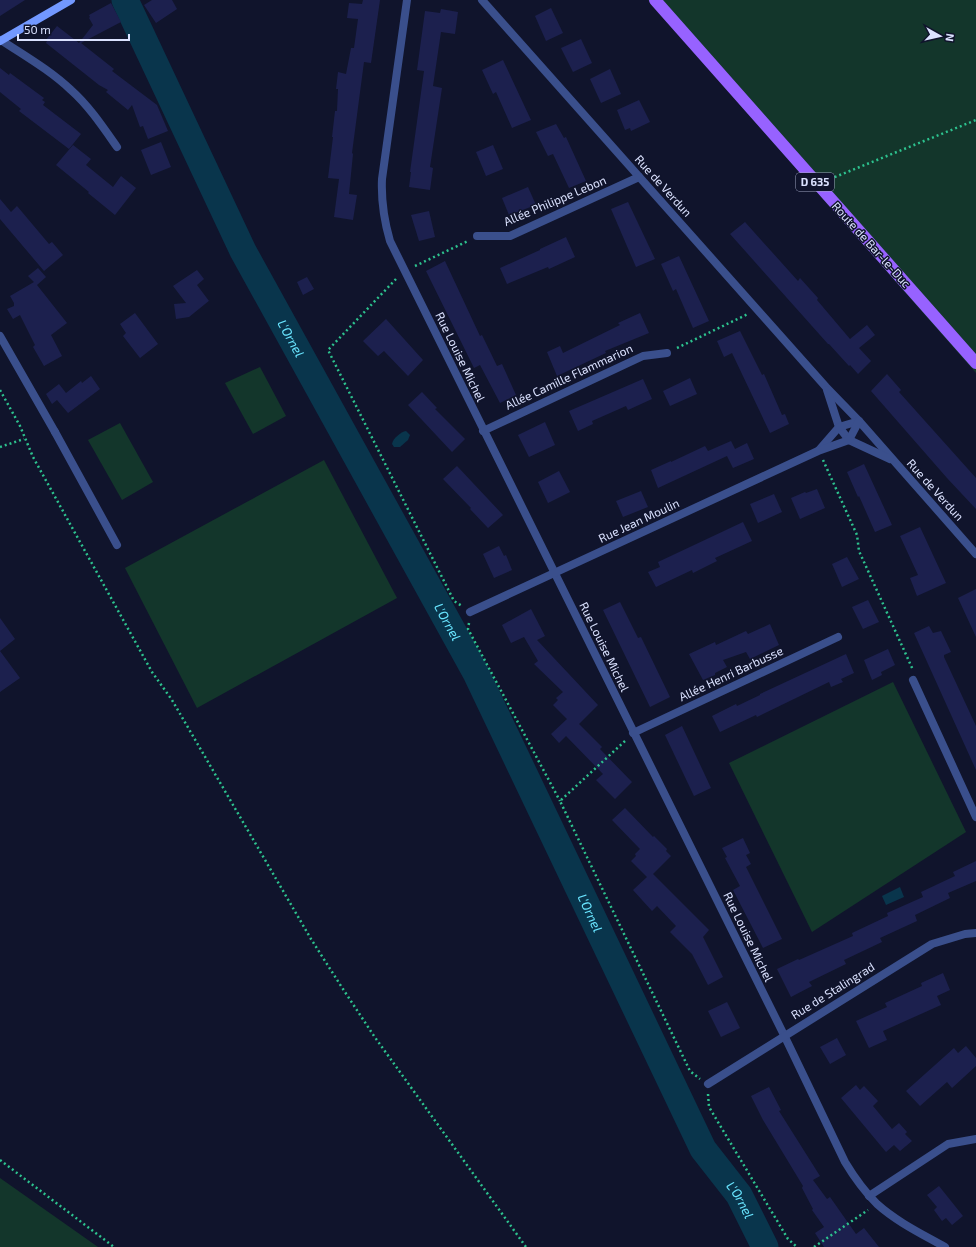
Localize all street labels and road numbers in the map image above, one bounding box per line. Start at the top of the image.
street label: Rue de Verdun [633,152,695,219]
street label: Allée Philippe Lebon [501,172,608,228]
road number: D 635 [796,173,834,191]
street label: Route de Bar-le-Duc [830,199,914,290]
street label: Rue Louise Michel [433,310,489,404]
street label: Allée Camille Flammarion [503,340,635,412]
street label: Rue de Verdun [905,456,967,523]
street label: Rue Jean Moulin [596,495,681,545]
street label: Rue Louise Michel [577,600,633,694]
street label: Allée Henri Barbusse [676,643,785,703]
street label: Rue Louise Michel [721,890,777,984]
street label: Rue de Stalingrad [788,959,877,1021]

